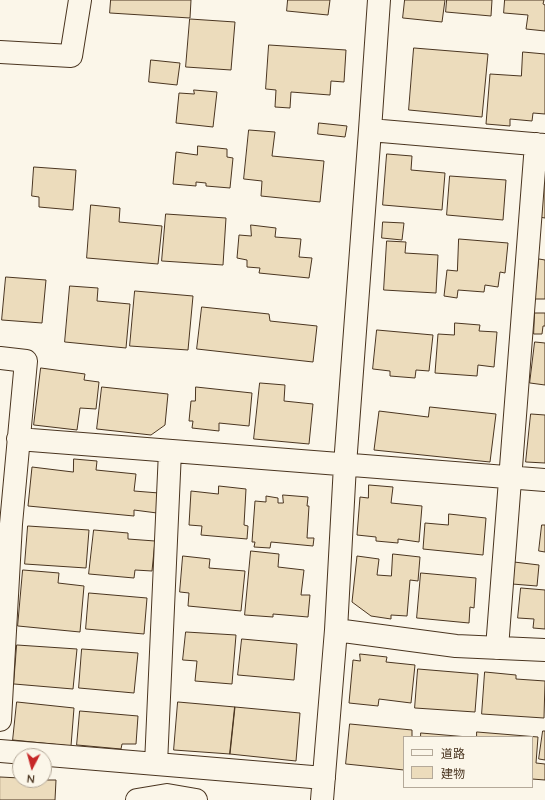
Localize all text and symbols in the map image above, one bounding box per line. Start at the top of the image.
legend [403,736,533,788]
text: 道路 [441,746,465,761]
north arrow [12,748,52,788]
text: 建物 [441,766,465,781]
text: N [26,772,36,786]

